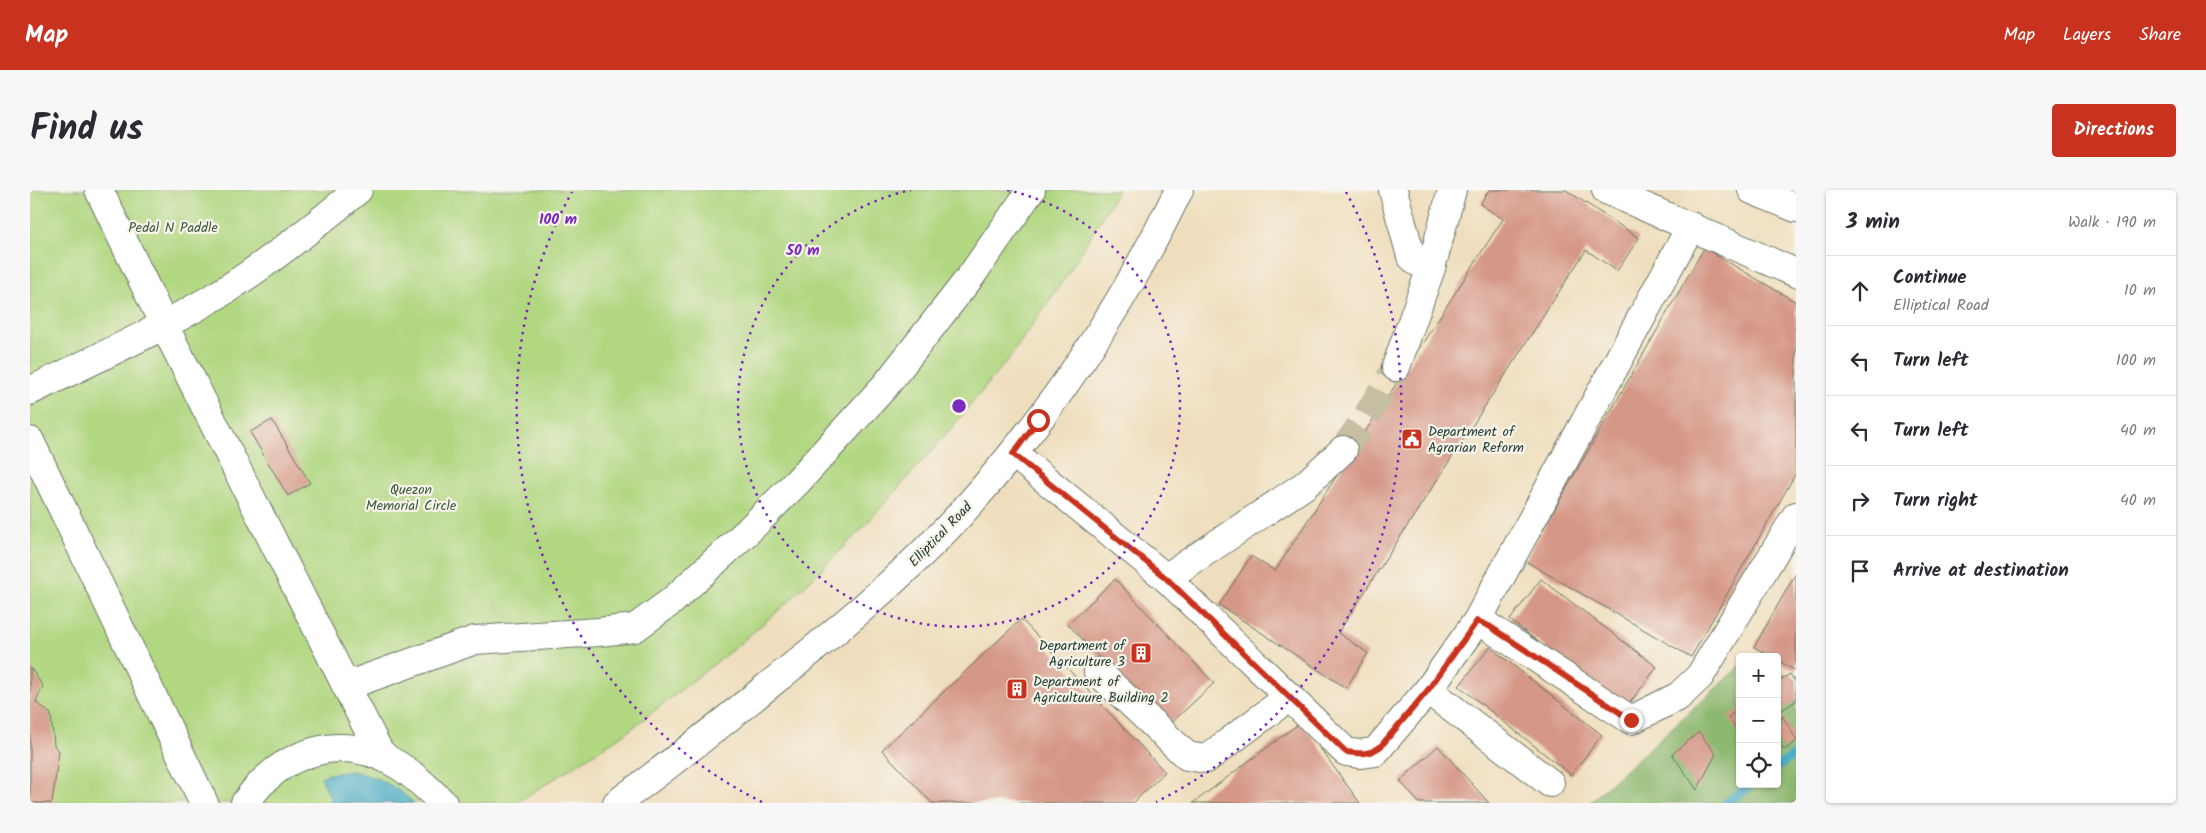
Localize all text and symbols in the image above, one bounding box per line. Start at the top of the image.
text: Map [25,16,68,55]
text: Map [2004,21,2035,50]
text: Layers [2063,21,2111,50]
text: Share [2139,21,2181,50]
text: Find us [30,102,143,158]
button: Directions [2052,104,2176,157]
text: 3 min [1846,206,1900,239]
text: 100 m [539,208,577,232]
text: Walk · 190 m [2068,210,2156,235]
park label: Pedal N Paddle [128,217,218,239]
text: 50 m [785,239,820,263]
text: Continue [1893,263,1966,293]
icon: ahead [1846,277,1874,305]
text: 10 m [2124,278,2156,303]
text: Elliptical Road [1893,293,1989,318]
text: Turn left [1893,346,1968,376]
icon: left [1846,347,1874,375]
text: 100 m [2116,348,2156,373]
centre of rings [950,397,968,415]
route start [1027,409,1050,432]
text: Turn left [1893,416,1968,446]
icon: left [1846,417,1874,445]
text: 40 m [2120,418,2156,443]
place label: Department of Agrarian Reform [1428,421,1524,459]
public building icon: Department of Agrarian Reform [1400,427,1424,451]
park label: Quezon Memorial Circle [366,479,457,517]
text: Turn right [1893,486,1978,516]
icon: right [1846,487,1874,515]
text: 40 m [2120,488,2156,513]
street label: Elliptical Road [904,496,978,572]
text: Arrive at destination [1893,556,2069,586]
icon: arrive [1846,557,1874,585]
place label: Department of Agriculture 3 [1039,635,1127,673]
building icon: Department of Agriculture 3 [1129,641,1153,665]
map controls [1736,653,1781,788]
button: + [1736,653,1781,698]
place label: Department of Agricultuure Building 2 [1033,671,1169,709]
building icon: Department of Agricultuure Building 2 [1005,677,1029,701]
button: − [1736,698,1781,743]
route end [1620,709,1643,732]
button: locate [1736,743,1781,788]

